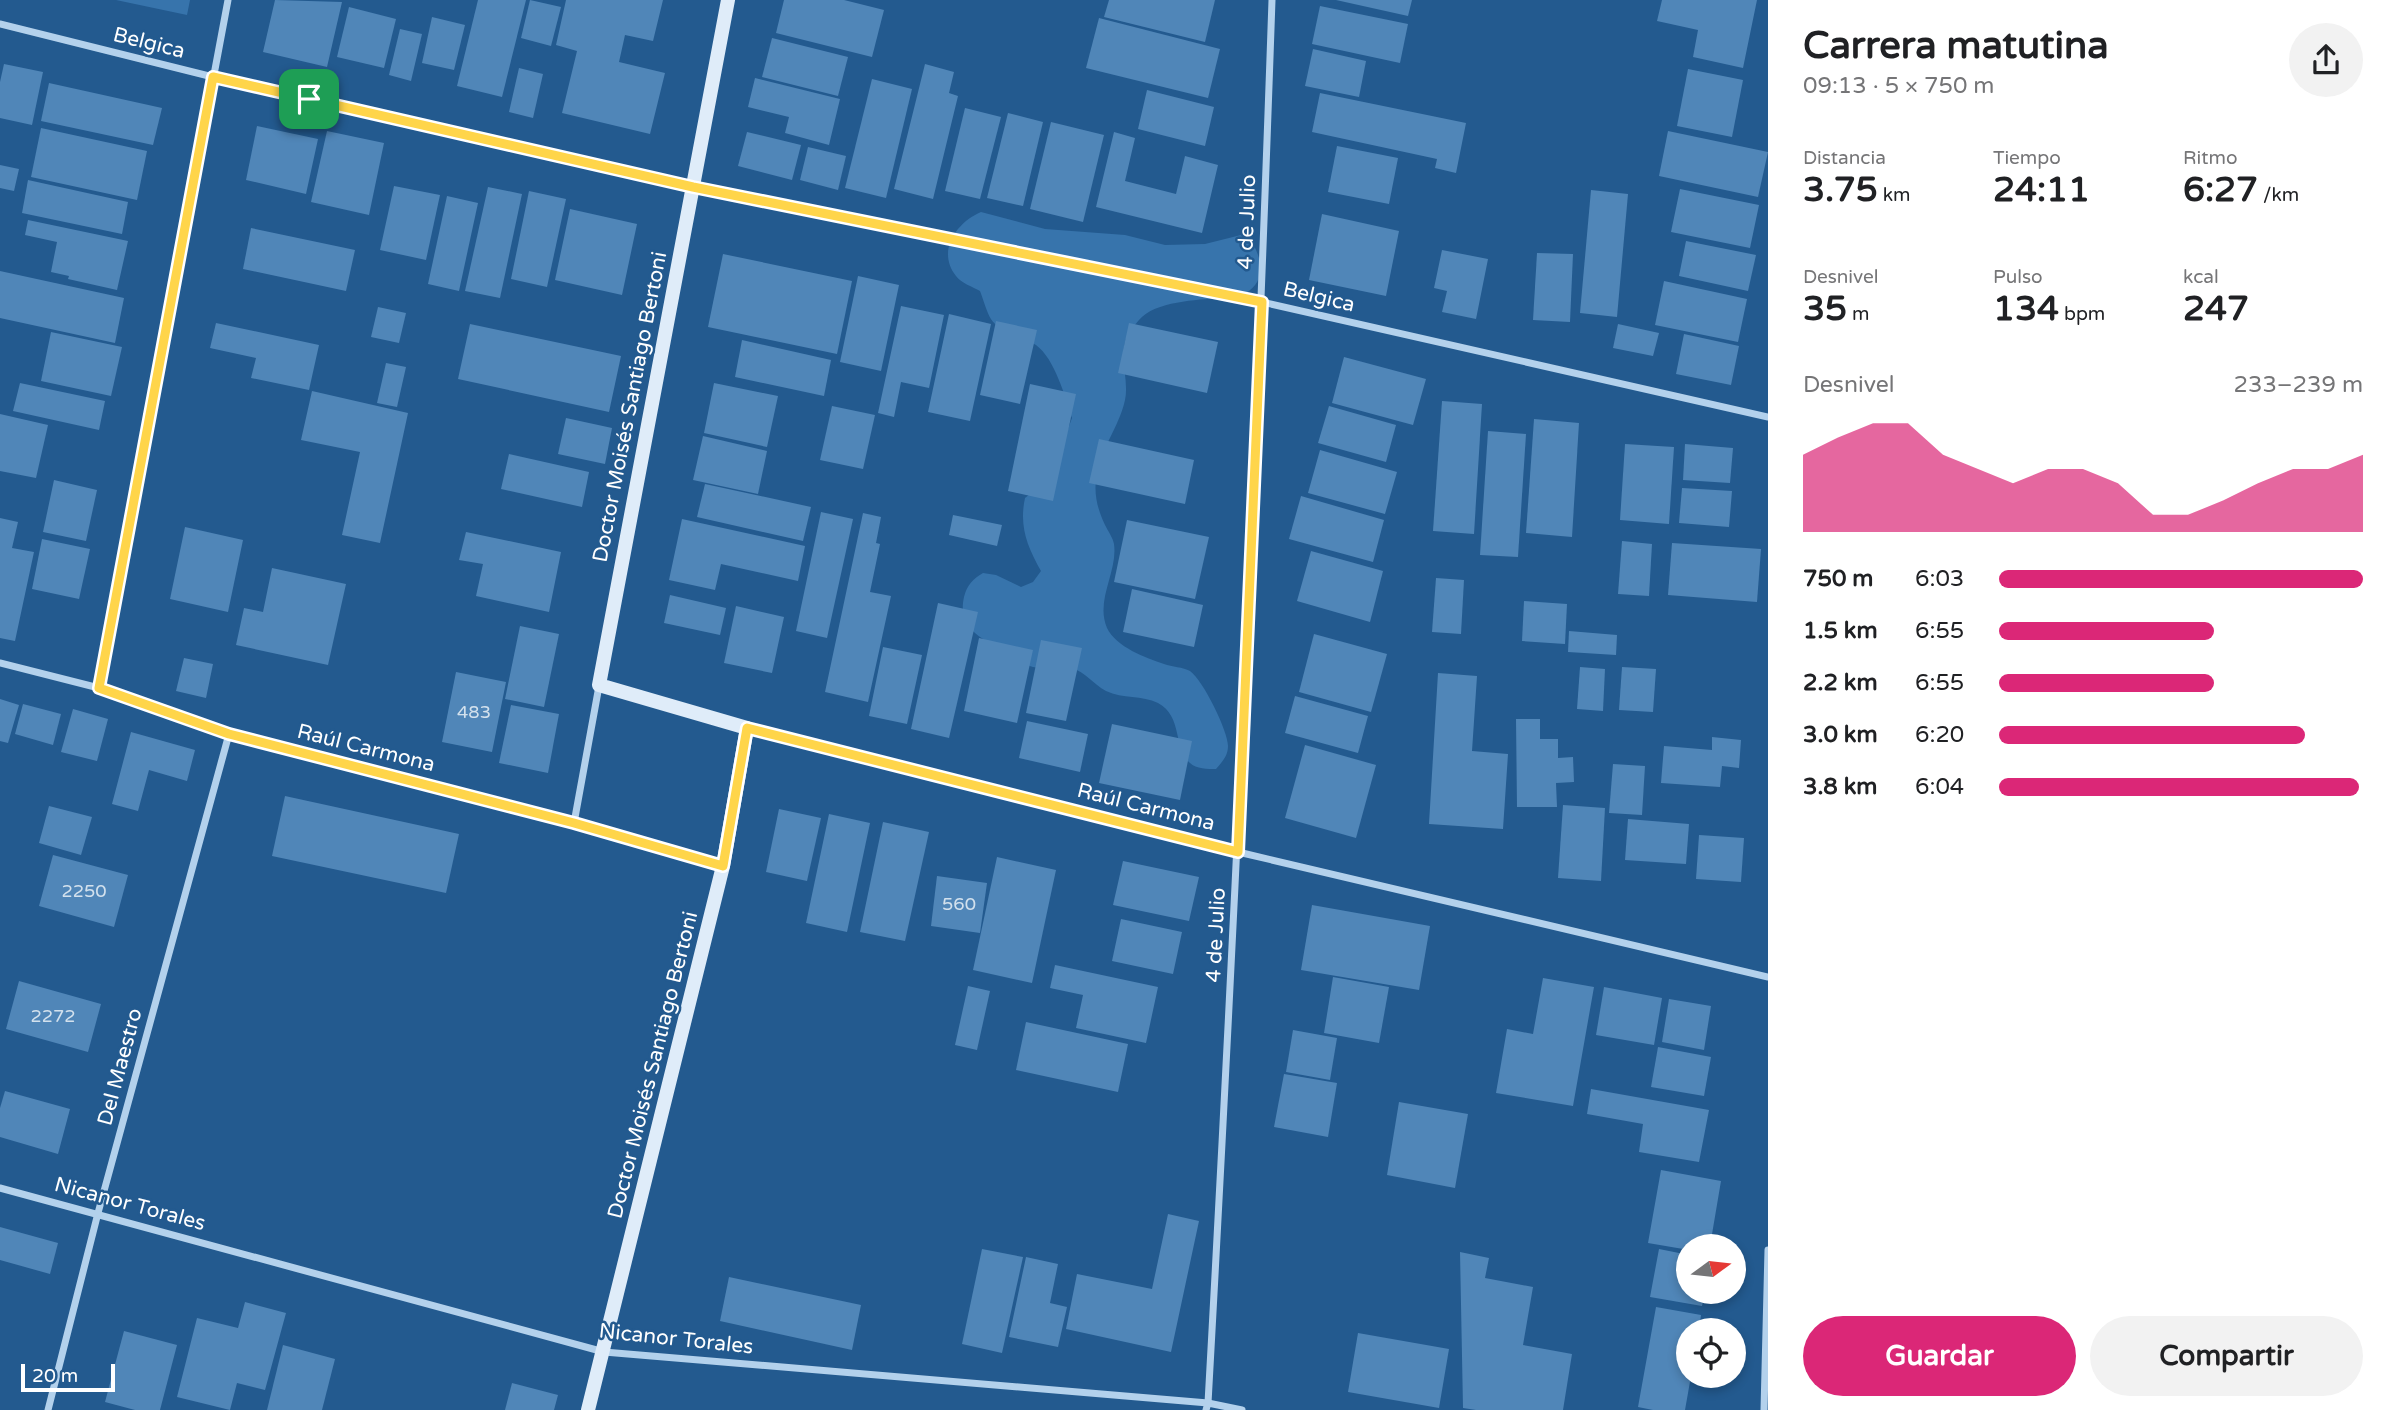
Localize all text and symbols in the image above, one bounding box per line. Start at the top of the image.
street label: Belgica [111,22,187,64]
text: Carrera matutina [1803,23,2109,69]
button: share [2289,23,2363,97]
pin [279,69,339,129]
text: 09:13 · 5 × 750 m [1803,72,1994,100]
icon: arrive [290,80,328,118]
text: Distancia [1803,147,1886,169]
text: Tiempo [1993,147,2061,169]
text: Ritmo [2183,147,2238,169]
text: 3.75 [1803,169,1878,211]
text: 24:11 [1993,169,2090,211]
text: 6:27 [2183,169,2258,211]
street label: 4 de Julio [1233,174,1261,270]
text: km [1878,184,1910,206]
text: /km [2258,184,2299,206]
street label: Doctor Moisés Santiago Bertoni [588,250,672,564]
text: Desnivel [1803,266,1879,288]
text: Pulso [1993,266,2043,288]
text: kcal [2183,266,2219,288]
street label: Belgica [1281,277,1357,317]
text: 35 [1803,288,1847,330]
text: 134 [1993,288,2059,330]
text: 247 [2183,288,2249,330]
text: m [1847,303,1869,325]
text: bpm [2059,303,2105,325]
text: Desnivel [1803,371,1894,399]
text: 233–239 m [2234,371,2363,399]
text: 750 m [1803,565,1873,593]
text: 6:03 [1915,565,1964,593]
text: 1.5 km [1803,617,1878,645]
text: 6:55 [1915,617,1964,645]
text: 2.2 km [1803,669,1878,697]
text: 6:55 [1915,669,1964,697]
house number: 483 [457,701,491,723]
street label: Raúl Carmona [294,719,438,777]
text: 3.0 km [1803,721,1878,749]
text: 6:20 [1915,721,1964,749]
text: 3.8 km [1803,773,1877,801]
text: 6:04 [1915,773,1964,801]
street label: Raúl Carmona [1074,778,1218,836]
house number: 2250 [61,880,107,902]
street label: 4 de Julio [1201,887,1231,983]
house number: 560 [942,893,976,915]
street label: Doctor Moisés Santiago Bertoni [603,909,703,1221]
house number: 2272 [30,1005,76,1027]
street label: Del Maestro [92,1006,148,1128]
street label: Nicanor Torales [52,1172,208,1236]
north arrow [1676,1234,1746,1304]
map controls [1676,1234,1746,1388]
button: Guardar [1803,1316,2076,1396]
button: Compartir [2090,1316,2363,1396]
street label: Nicanor Torales [598,1318,754,1360]
button: locate [1676,1318,1746,1388]
scale bar [21,1361,116,1393]
text: 20 m [32,1365,78,1387]

